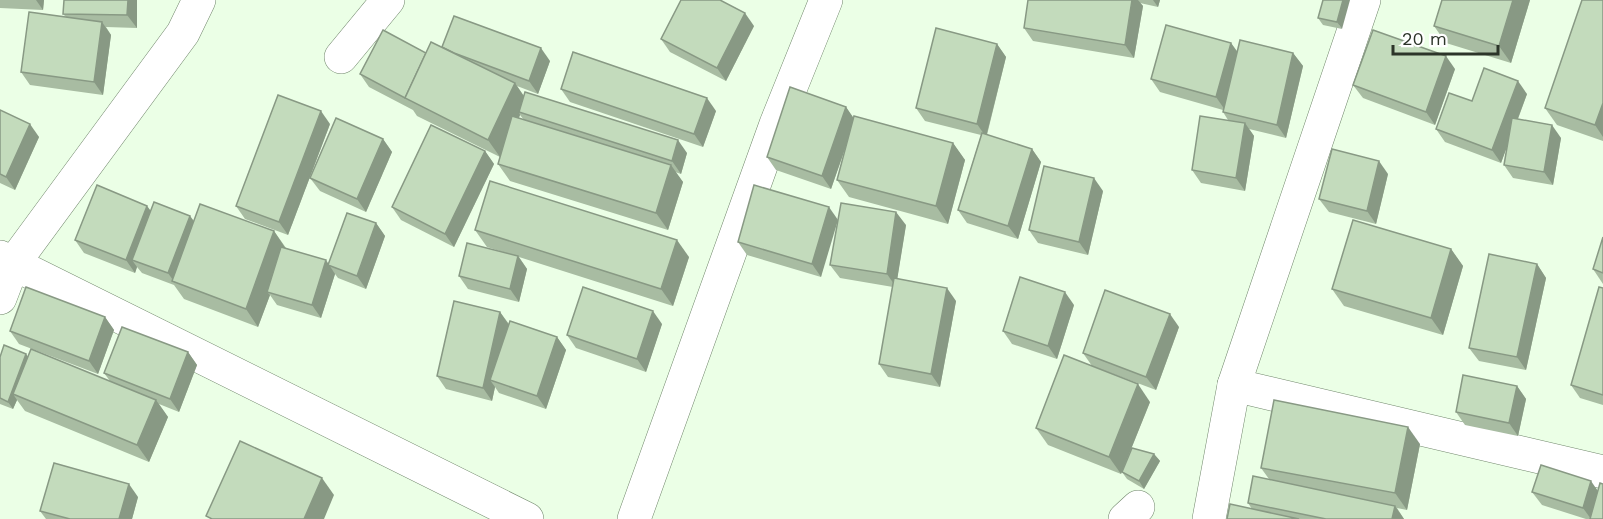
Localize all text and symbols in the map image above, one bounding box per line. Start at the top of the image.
scale bar [1393,18,1498,56]
text: 20 m [1402,28,1447,49]

